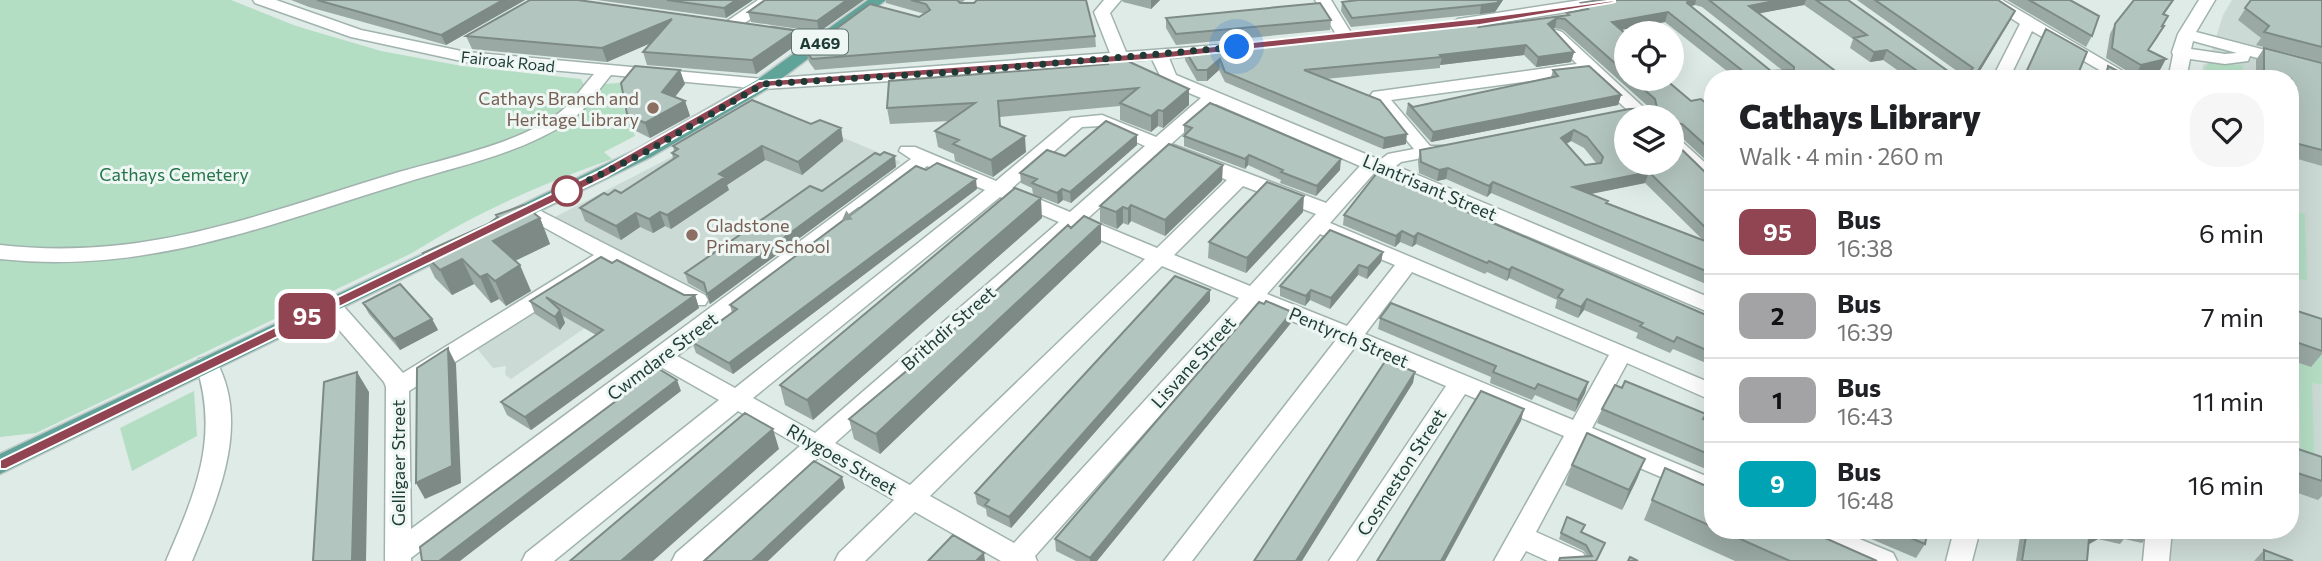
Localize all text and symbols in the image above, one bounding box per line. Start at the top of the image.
map controls [1614,21,1684,175]
button: locate [1614,21,1684,91]
your location [1219,29,1254,64]
road number: A469 [792,30,848,54]
street label: Fairoak Road [460,47,556,75]
place label: Cathays Branch and Heritage Library [478,87,639,130]
button: heart [2190,93,2264,167]
text: Cathays Library [1739,95,1981,136]
marker: Cathays Branch and Heritage Library [645,100,661,116]
button: layers [1614,105,1684,175]
text: Walk · 4 min · 260 m [1739,142,1944,170]
street label: Llantrisant Street [1360,149,1500,225]
park label: Cathays Cemetery [99,163,249,185]
unlabelled marker [552,176,582,206]
text: Bus [1837,203,1881,234]
one-way arrow [842,207,860,221]
place label: Gladstone Primary School [706,214,830,257]
text: 95 [1763,217,1792,246]
text: 6 min [2199,217,2264,248]
marker: Gladstone Primary School [684,227,700,243]
text: 16:38 [1837,234,1893,262]
street label: Brithdir Street [896,281,1000,375]
text: Bus [1837,287,1881,318]
line badge: 95 [276,293,338,339]
text: 95 [293,301,321,330]
text: 2 [1771,301,1784,330]
text: 7 min [2201,301,2264,332]
street label: Pentyrch Street [1286,302,1412,372]
street label: Cwmdare Street [602,307,722,405]
street label: Lisvane Street [1146,312,1240,412]
text: 16:39 [1837,318,1893,346]
text: Bus [1837,371,1881,402]
text: 1 [1772,385,1783,414]
text: 11 min [2193,385,2264,416]
street label: Gelligaer Street [387,400,409,526]
text: 16:43 [1837,402,1893,430]
street label: Cosmeston Street [1352,404,1450,540]
street label: Rhygoes Street [783,419,901,499]
text: Bus [1837,455,1881,486]
text: 9 [1770,469,1785,498]
text: 16 min [2188,469,2264,500]
text: 16:48 [1837,486,1894,514]

